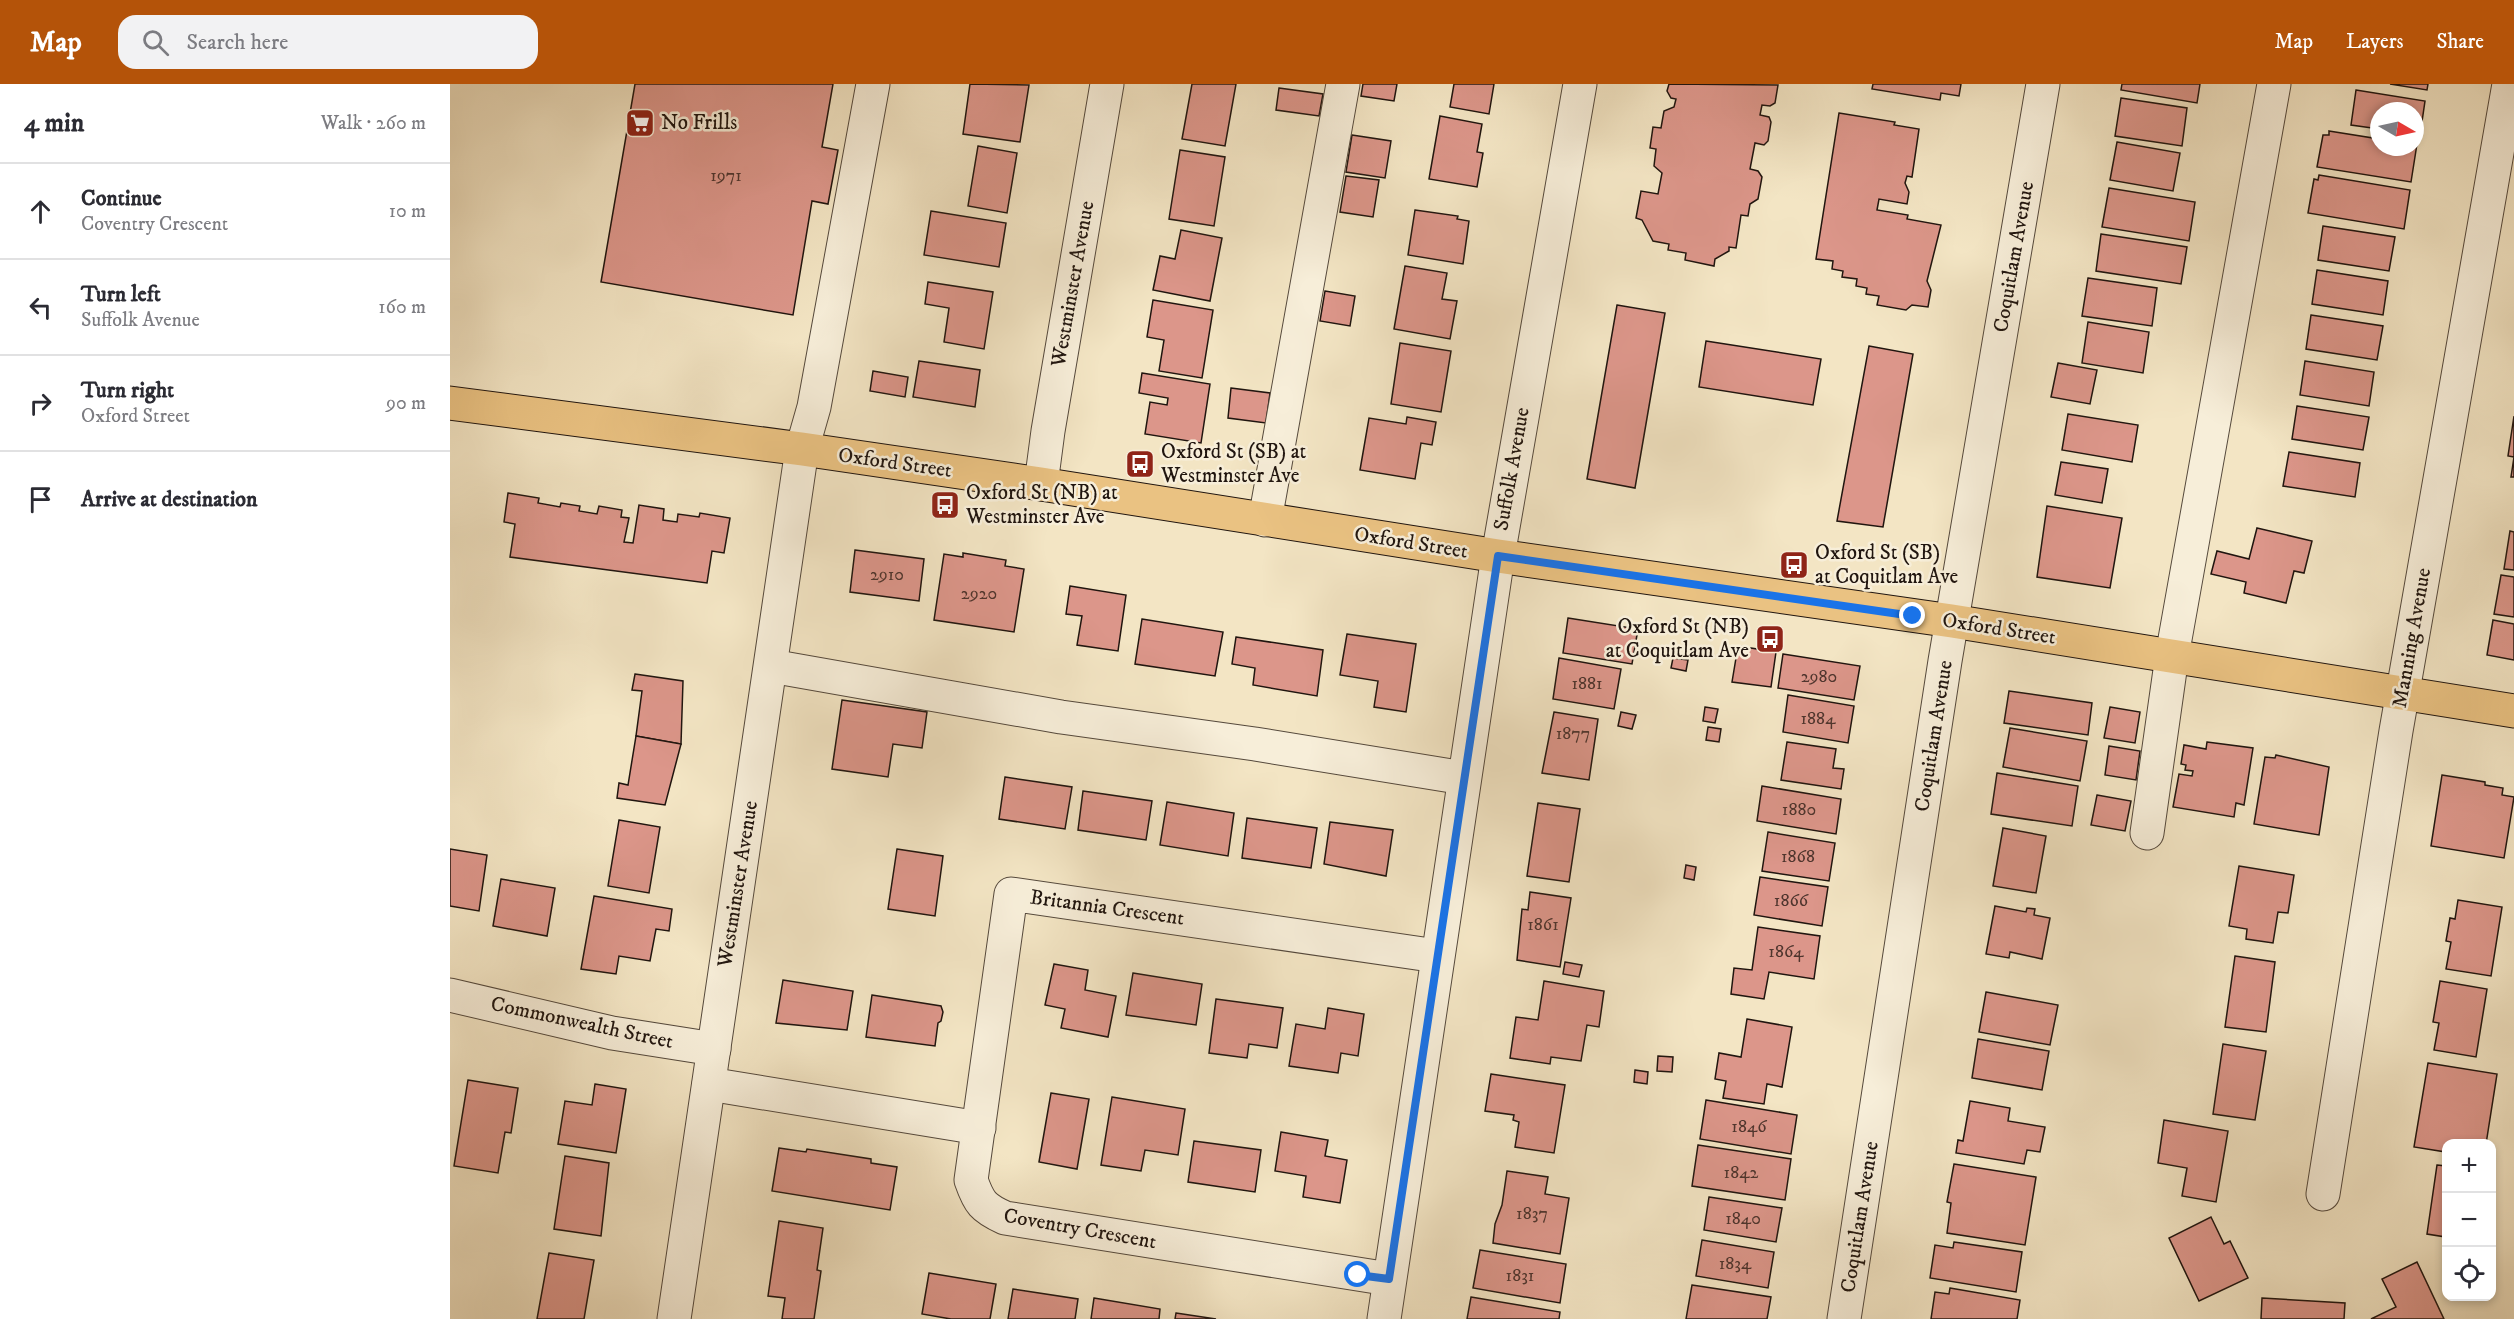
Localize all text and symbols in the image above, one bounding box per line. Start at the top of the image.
search box [118,15,538,69]
text: Map [30,25,82,60]
icon: search [139,26,172,59]
text: Search here [187,29,288,56]
text: Map [2274,29,2313,55]
text: Layers [2346,29,2404,55]
text: Share [2437,29,2484,55]
north arrow [2370,102,2424,156]
text: 4 min [24,107,84,140]
supermarket icon: No Frills [624,107,656,139]
place label: No Frills [661,110,737,136]
text: Walk · 260 m [321,111,426,136]
house number: 1971 [710,165,742,187]
street label: Coquitlam Avenue [1988,179,2040,335]
text: Continue [81,185,162,212]
icon: ahead [24,195,57,228]
text: 10 m [389,199,426,224]
street label: Westminster Avenue [1045,199,1100,370]
text: Coventry Crescent [81,212,228,237]
text: Turn left [81,281,161,308]
icon: left [24,291,57,324]
text: 160 m [378,295,426,320]
text: Suffolk Avenue [81,308,200,333]
text: Turn right [81,377,174,404]
icon: right [24,387,57,420]
text: 90 m [386,391,426,416]
text: Oxford Street [81,404,190,429]
street label: Suffolk Avenue [1488,405,1536,533]
place label: Oxford St (SB) at Westminster Ave [1160,439,1307,489]
street label: Oxford Street [837,442,954,484]
bus stop icon: Oxford St (SB) at Westminster Ave [1124,448,1156,480]
place label: Oxford St (NB) at Westminster Ave [965,480,1118,530]
icon: arrive [24,483,57,516]
text: Arrive at destination [81,486,258,513]
bus stop icon: Oxford St (NB) at Westminster Ave [929,489,961,521]
street label: Oxford Street [1353,521,1470,565]
place label: Oxford St (SB) at Coquitlam Ave [1815,540,1959,590]
bus stop icon: Oxford St (SB) at Coquitlam Ave [1778,549,1810,581]
house number: 2910 [870,564,904,586]
street label: Manning Avenue [2387,566,2437,710]
house number: 2920 [961,583,997,605]
route end [1899,602,1925,628]
street label: Oxford Street [1941,607,2058,651]
place label: Oxford St (NB) at Coquitlam Ave [1606,614,1749,664]
bus stop icon: Oxford St (NB) at Coquitlam Ave [1754,623,1786,655]
street label: Coquitlam Avenue [1909,658,1959,814]
house number: 2980 [1801,666,1837,688]
house number: 1881 [1571,673,1603,695]
house number: 1884 [1801,708,1836,730]
house number: 1877 [1556,723,1590,745]
street label: Westminster Avenue [712,799,764,970]
house number: 1880 [1782,799,1816,821]
house number: 1868 [1781,846,1815,868]
street label: Britannia Crescent [1028,884,1186,932]
house number: 1866 [1774,890,1809,912]
house number: 1861 [1527,914,1559,936]
house number: 1864 [1768,941,1804,963]
street label: Commonwealth Street [488,991,676,1055]
house number: 1846 [1731,1116,1767,1138]
street label: Coquitlam Avenue [1835,1139,1885,1295]
map controls [2442,1139,2496,1301]
button: + [2442,1139,2496,1193]
house number: 1842 [1724,1162,1759,1184]
button: − [2442,1193,2496,1247]
street label: Coventry Crescent [1002,1203,1159,1255]
house number: 1837 [1516,1203,1548,1225]
house number: 1840 [1725,1208,1761,1230]
button: locate [2442,1247,2496,1301]
house number: 1834 [1719,1253,1752,1275]
route start [1344,1261,1370,1287]
house number: 1831 [1506,1265,1534,1287]

